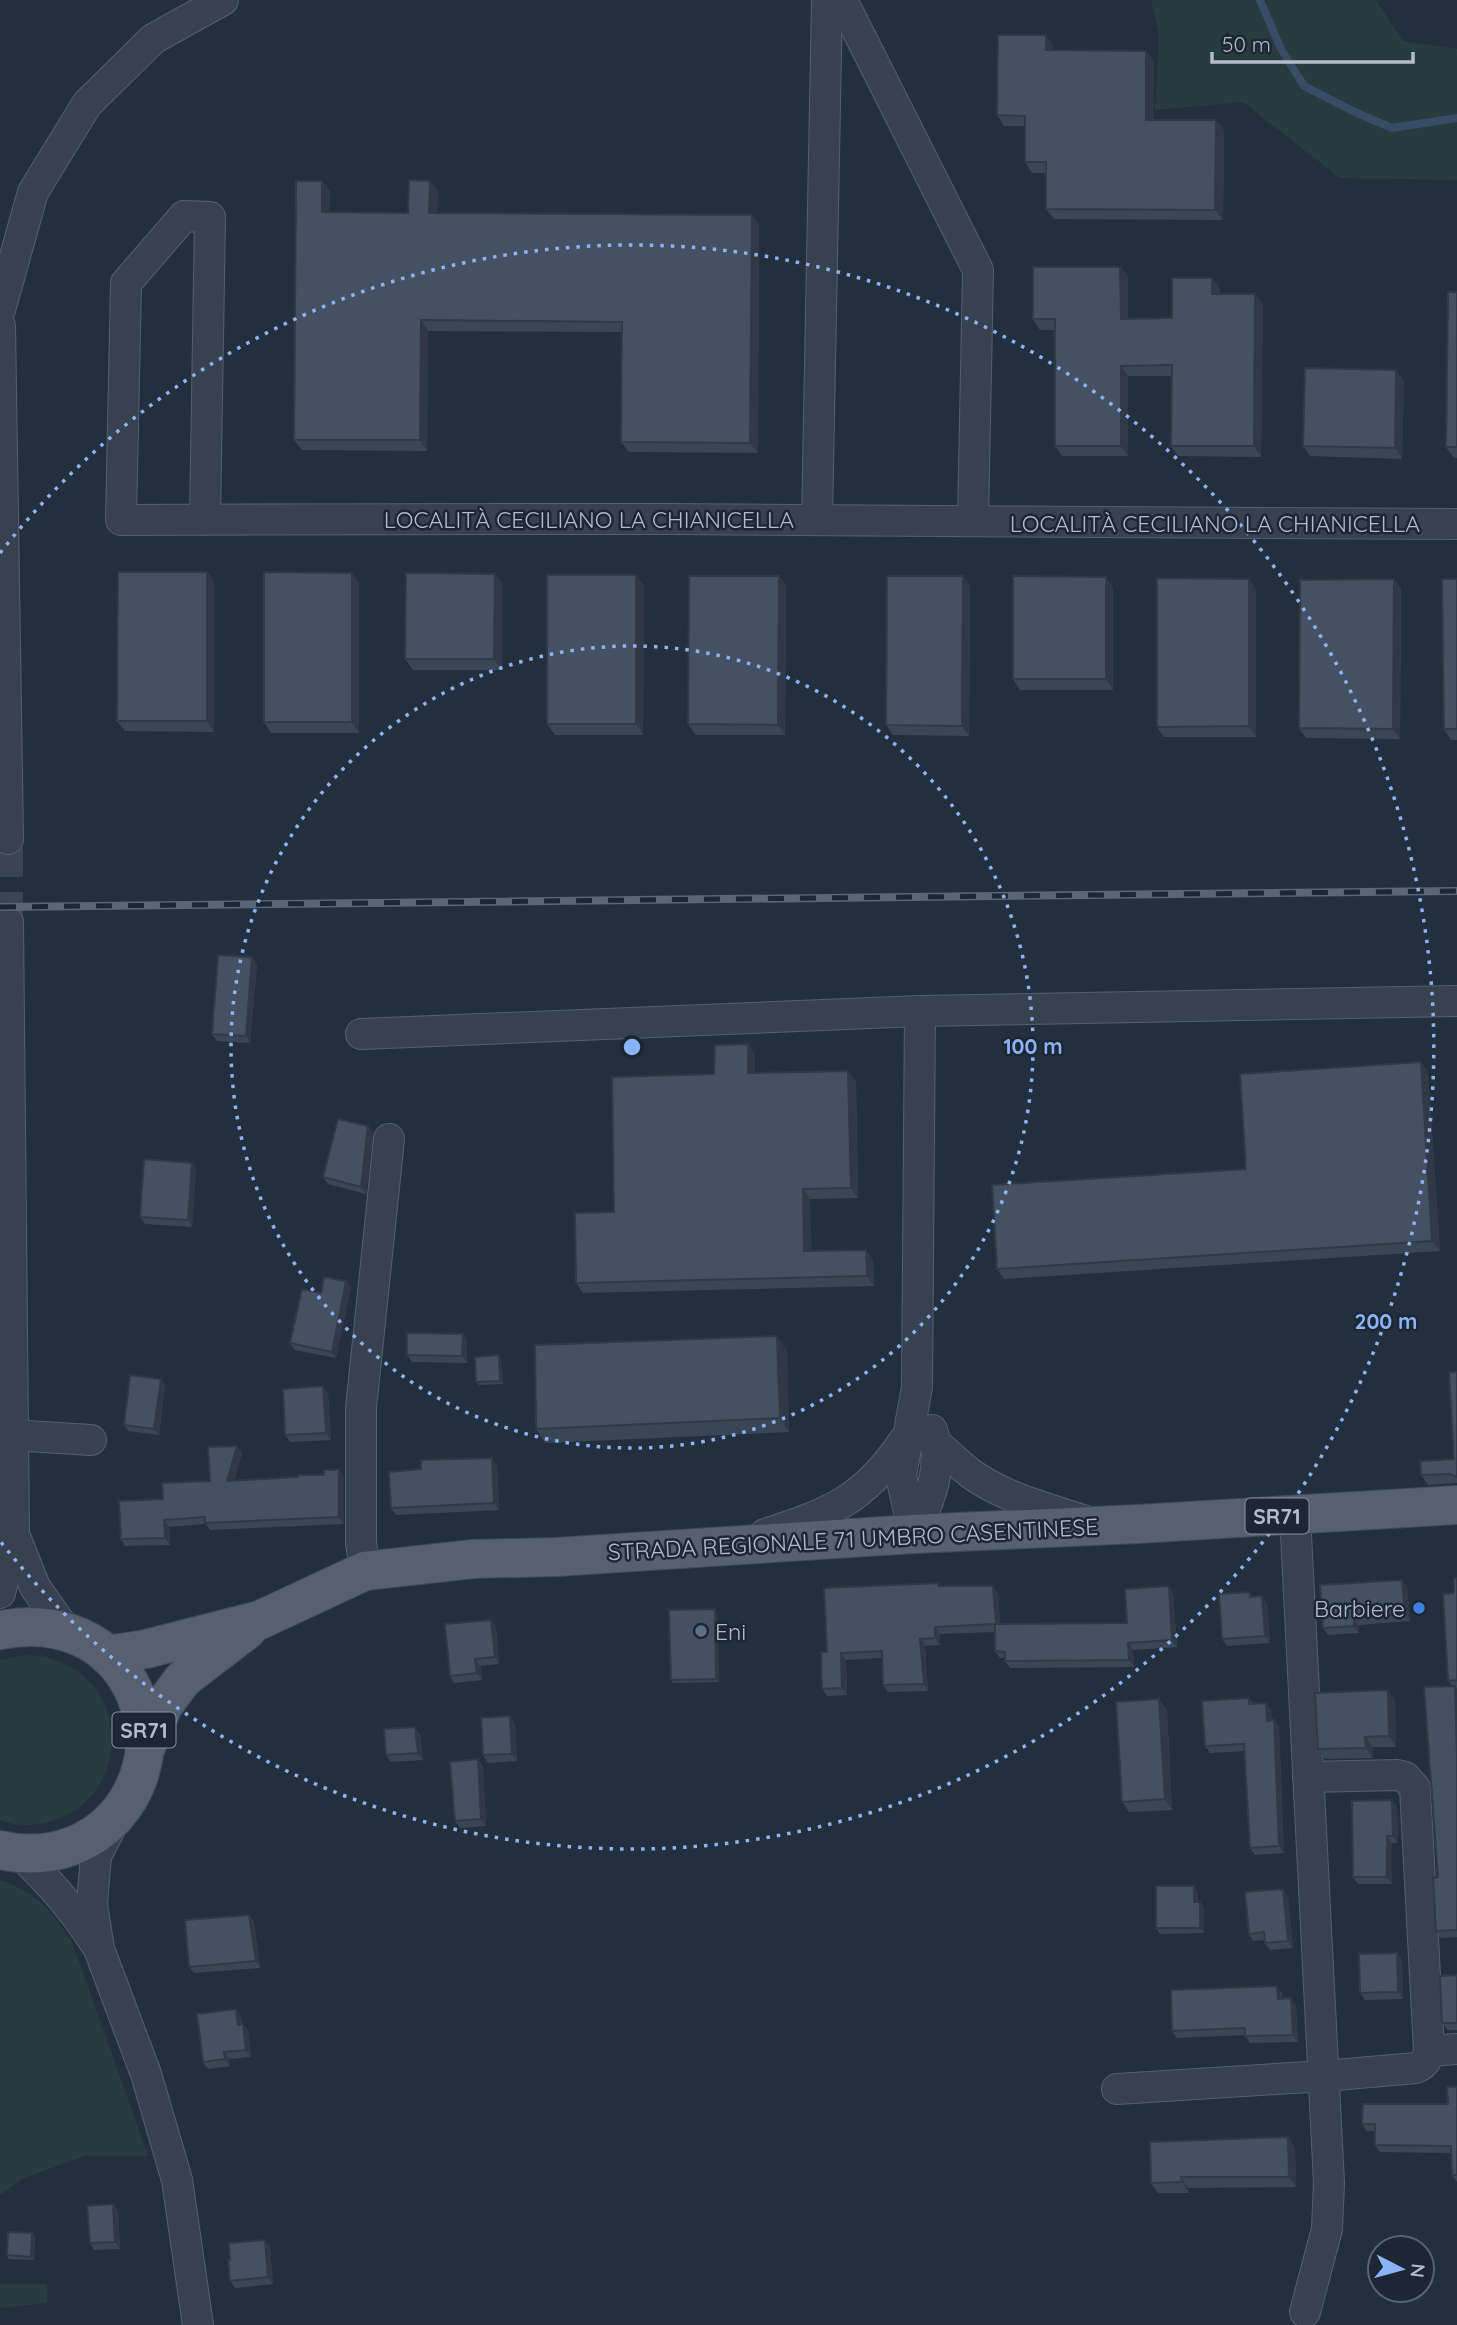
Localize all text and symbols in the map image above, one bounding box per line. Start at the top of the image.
scale bar [1212,21,1413,65]
text: 50 m [1222,31,1271,57]
street label: LOCALITÀ CECILIANO LA CHIANICELLA [384,505,794,534]
street label: LOCALITÀ CECILIANO LA CHIANICELLA [1010,509,1420,538]
text: 100 m [1003,1033,1063,1059]
centre of rings [620,1035,644,1059]
text: 200 m [1355,1308,1417,1334]
road number: SR71 [1246,1498,1308,1534]
street label: STRADA REGIONALE 71 UMBRO CASENTINESE [607,1512,1099,1566]
place label: Barbiere [1314,1594,1405,1623]
marker: Barbiere [1411,1600,1427,1616]
place label: Eni [715,1617,746,1646]
marker: Eni [693,1623,709,1639]
road number: SR71 [113,1712,176,1748]
north arrow [1366,2234,1436,2304]
text: N [1405,2263,1431,2279]

